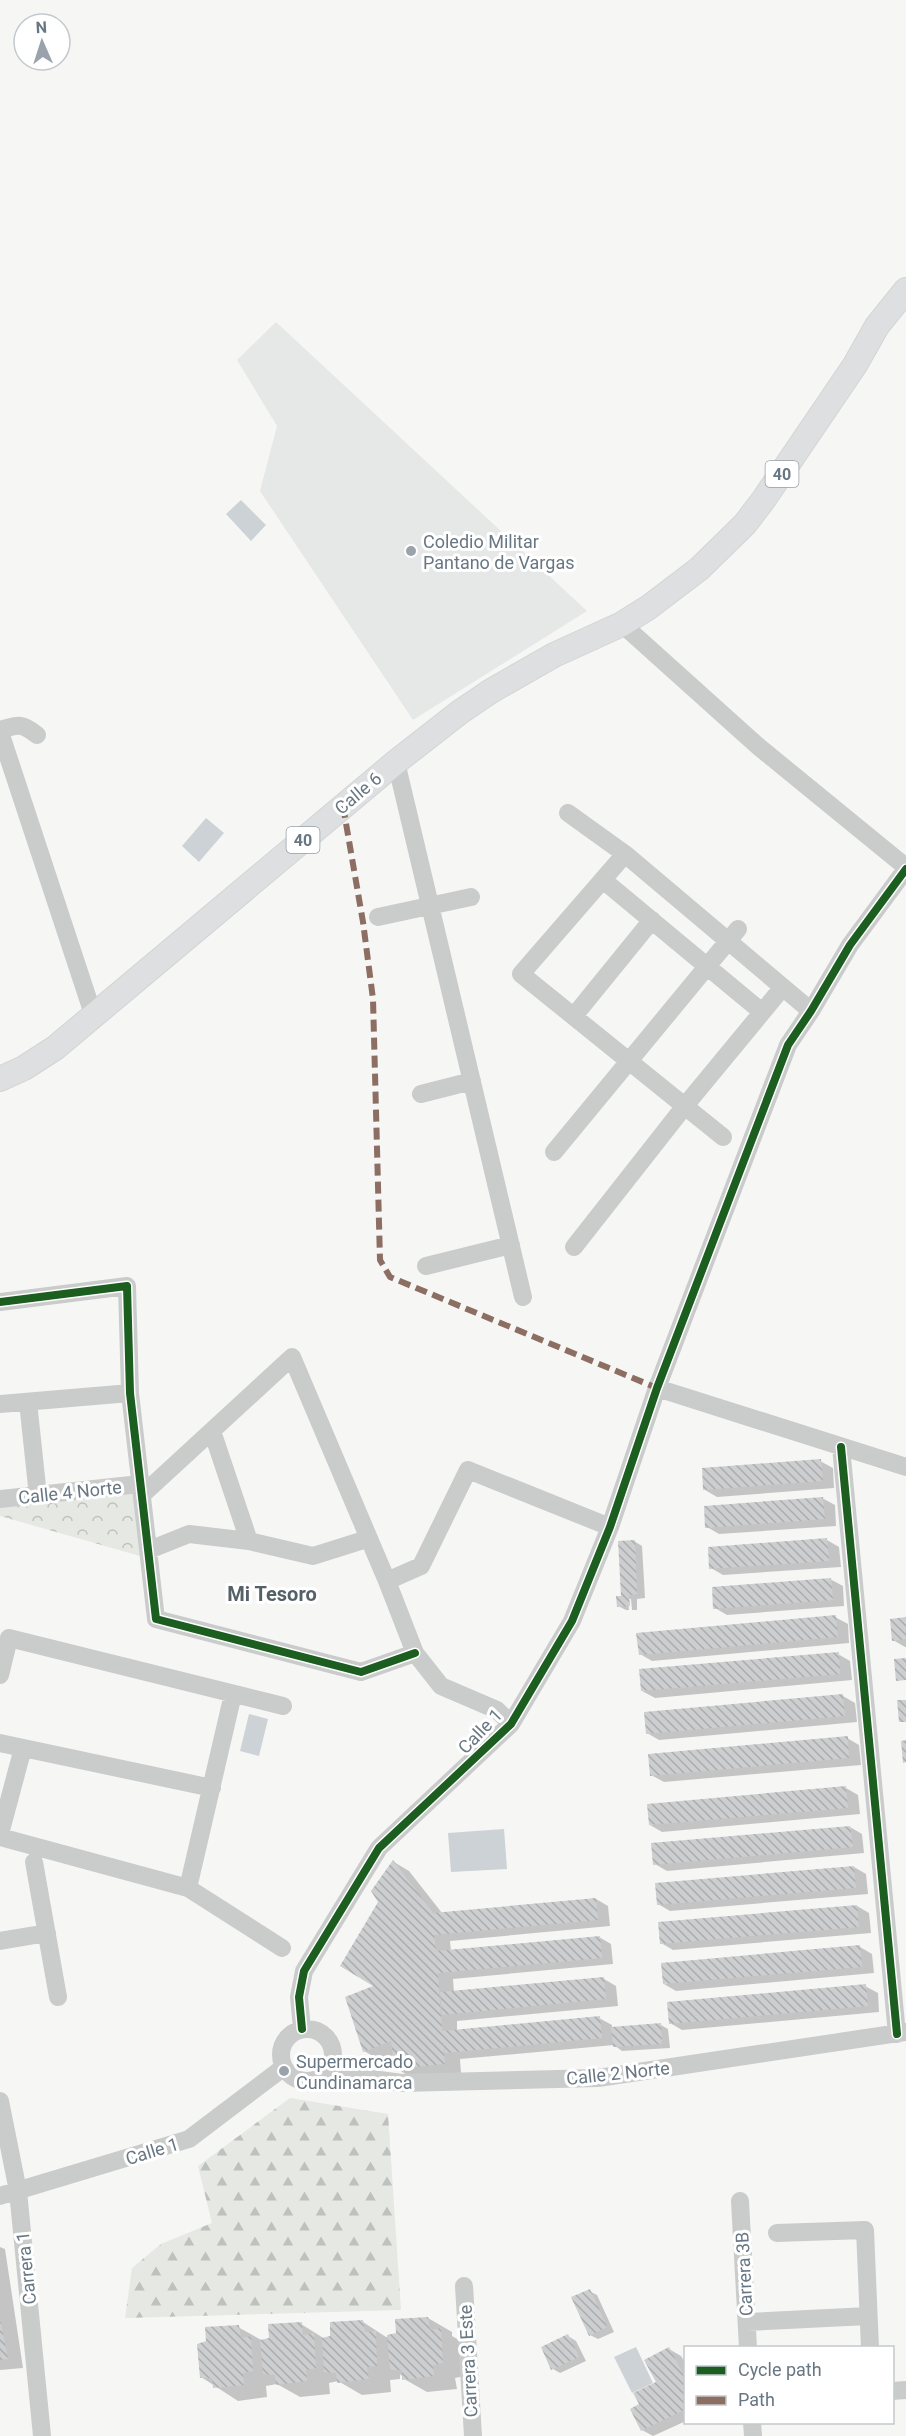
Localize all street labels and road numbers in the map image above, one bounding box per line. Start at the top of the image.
road number: 40 [766,461,798,487]
street label: Calle 6 [330,767,386,819]
road number: 40 [286,827,320,853]
street label: Calle 4 Norte [17,1476,123,1508]
street label: Calle 1 [454,1704,506,1758]
street label: Calle 2 Norte [565,2057,671,2089]
street label: Calle 1 [123,2133,181,2169]
street label: Carrera 1 [12,2230,40,2306]
street label: Carrera 3B [731,2231,757,2317]
street label: Carrera 3 Este [455,2304,481,2418]

